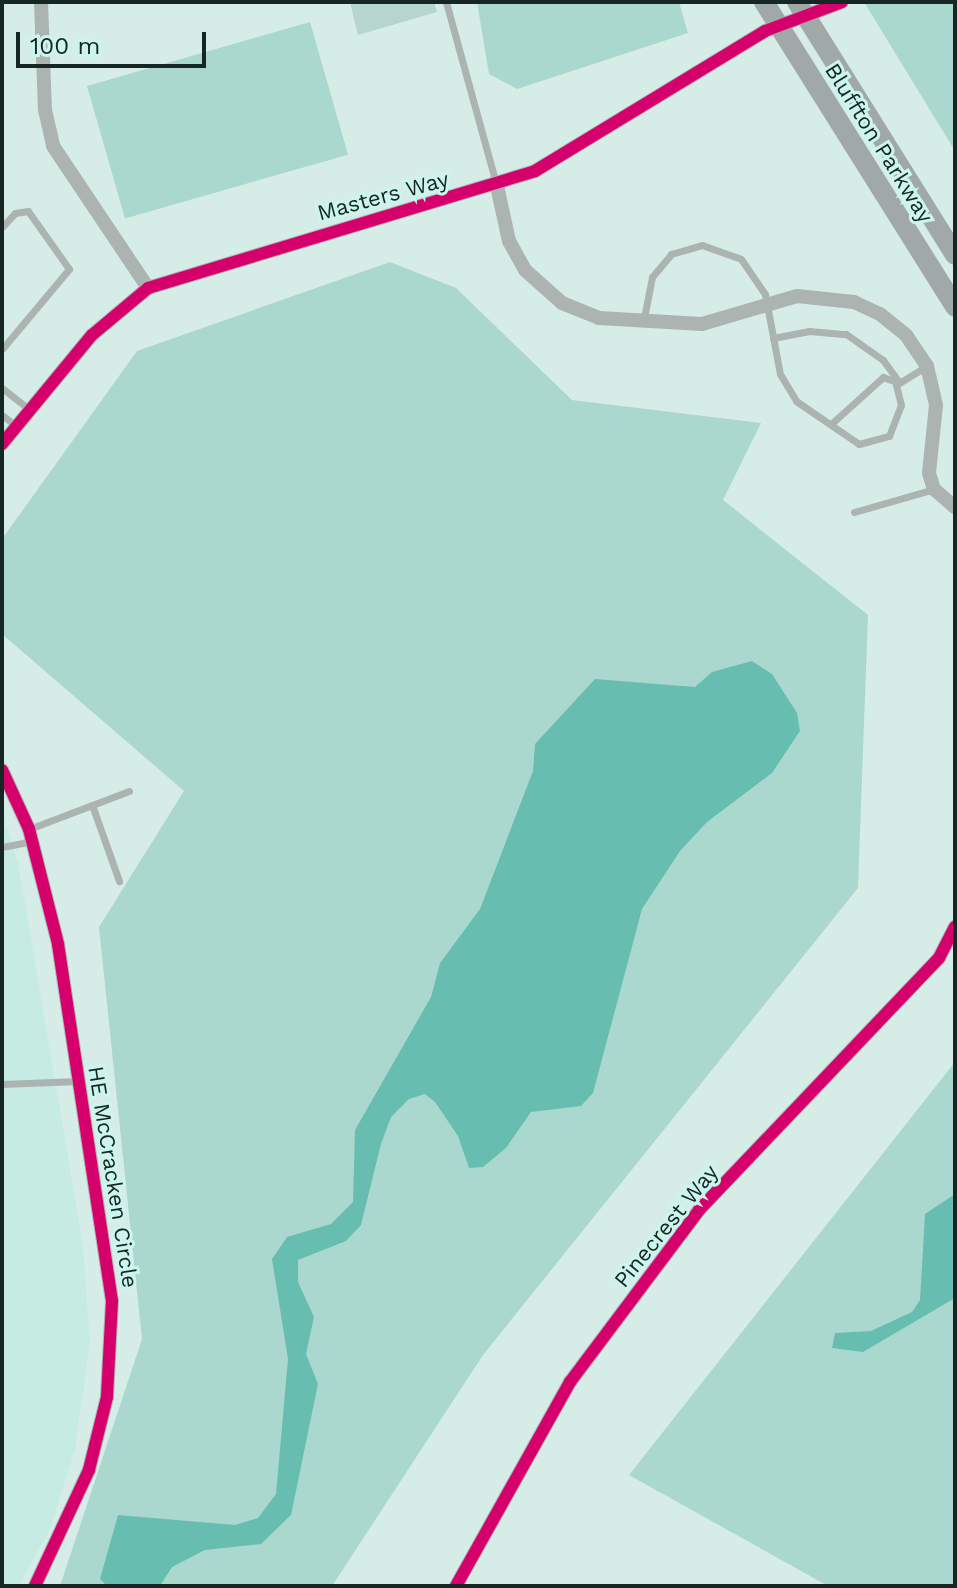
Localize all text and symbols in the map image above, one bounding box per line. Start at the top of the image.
scale bar [20,16,210,66]
text: 100 m [30,32,100,60]
street label: Bluffton Parkway [819,58,939,228]
street label: Masters Way [314,166,452,226]
street label: HE McCracken Circle [82,1064,144,1290]
street label: Pinecrest Way [608,1159,724,1293]

